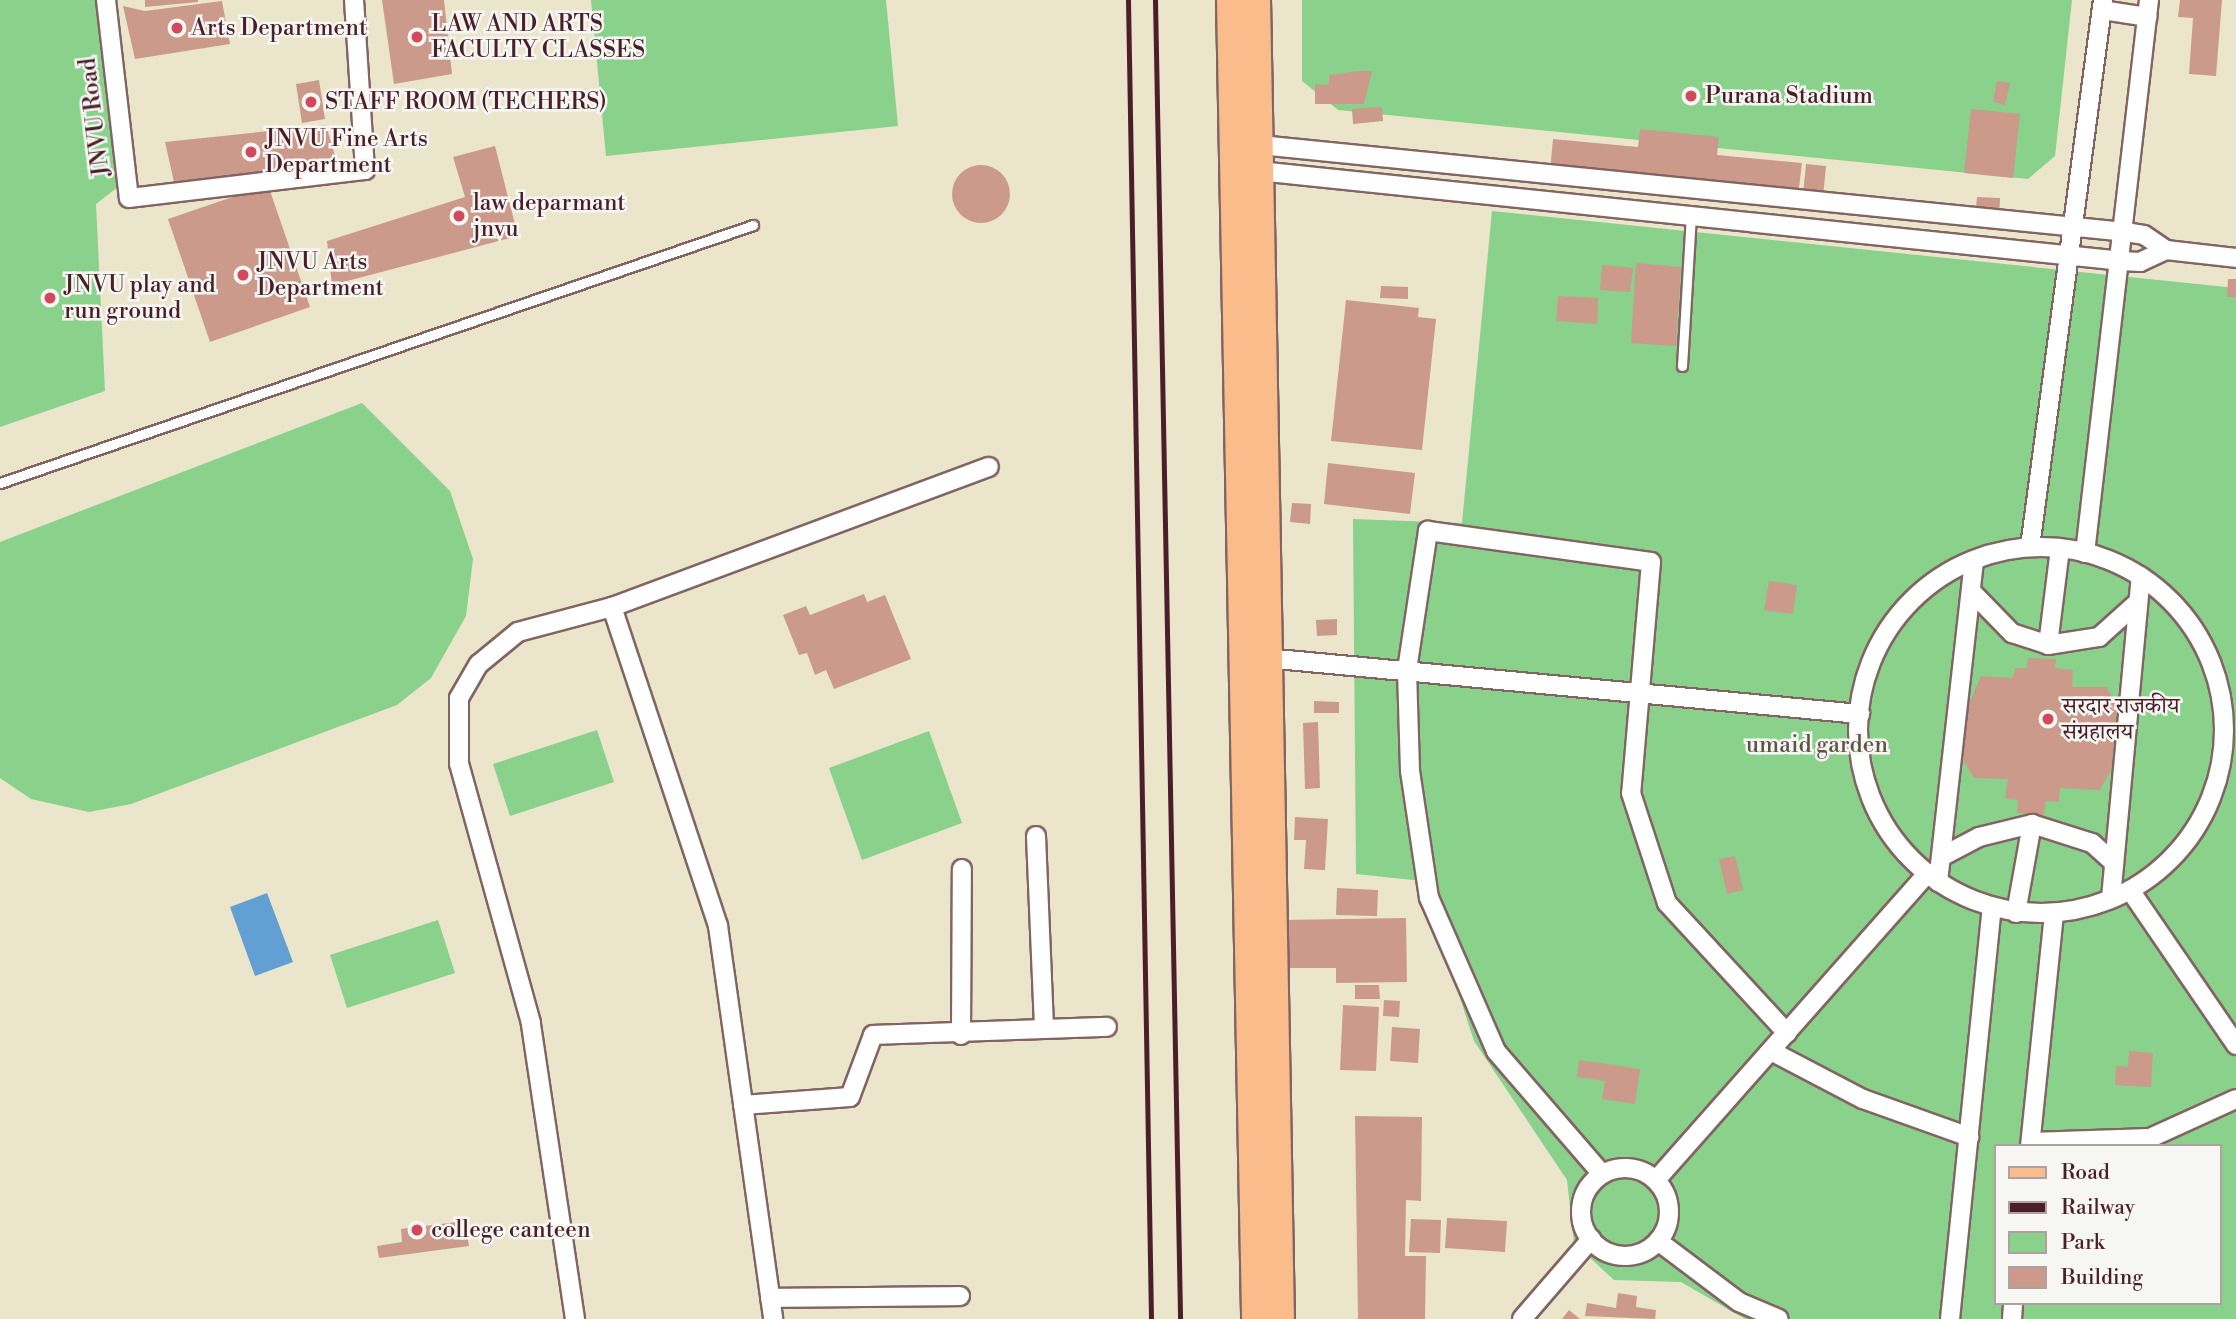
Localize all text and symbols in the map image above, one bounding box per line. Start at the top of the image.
place label: LAW AND ARTS FACULTY CLASSES [431,10,645,64]
place label: Arts Department [191,14,367,42]
marker: Arts Department [169,20,185,36]
marker: LAW AND ARTS FACULTY CLASSES [409,29,425,45]
street label: JNVU Road [74,56,116,178]
place label: Purana Stadium [1705,82,1873,110]
place label: STAFF ROOM (TECHERS) [325,88,607,116]
marker: Purana Stadium [1683,88,1699,104]
marker: STAFF ROOM (TECHERS) [303,94,319,110]
place label: JNVU Fine Arts Department [265,125,428,179]
marker: JNVU Fine Arts Department [243,144,259,160]
place label: law deparmant jnvu [473,189,626,243]
marker: law deparmant jnvu [451,208,467,224]
place label: JNVU Arts Department [257,248,384,302]
marker: JNVU Arts Department [235,267,251,283]
place label: JNVU play and run ground [64,271,216,325]
marker: JNVU play and run ground [42,290,58,306]
place label: सरदार राजकीय संग्रहालय [2062,692,2180,746]
marker: सरदार राजकीय संग्रहालय [2040,711,2056,727]
park label: umaid garden [1746,731,1888,759]
legend [1994,1144,2222,1305]
text: Road [2061,1160,2110,1186]
text: Railway [2061,1195,2135,1221]
place label: college canteen [431,1216,591,1244]
marker: college canteen [409,1222,425,1238]
text: Park [2061,1230,2105,1256]
text: Building [2061,1265,2143,1291]

